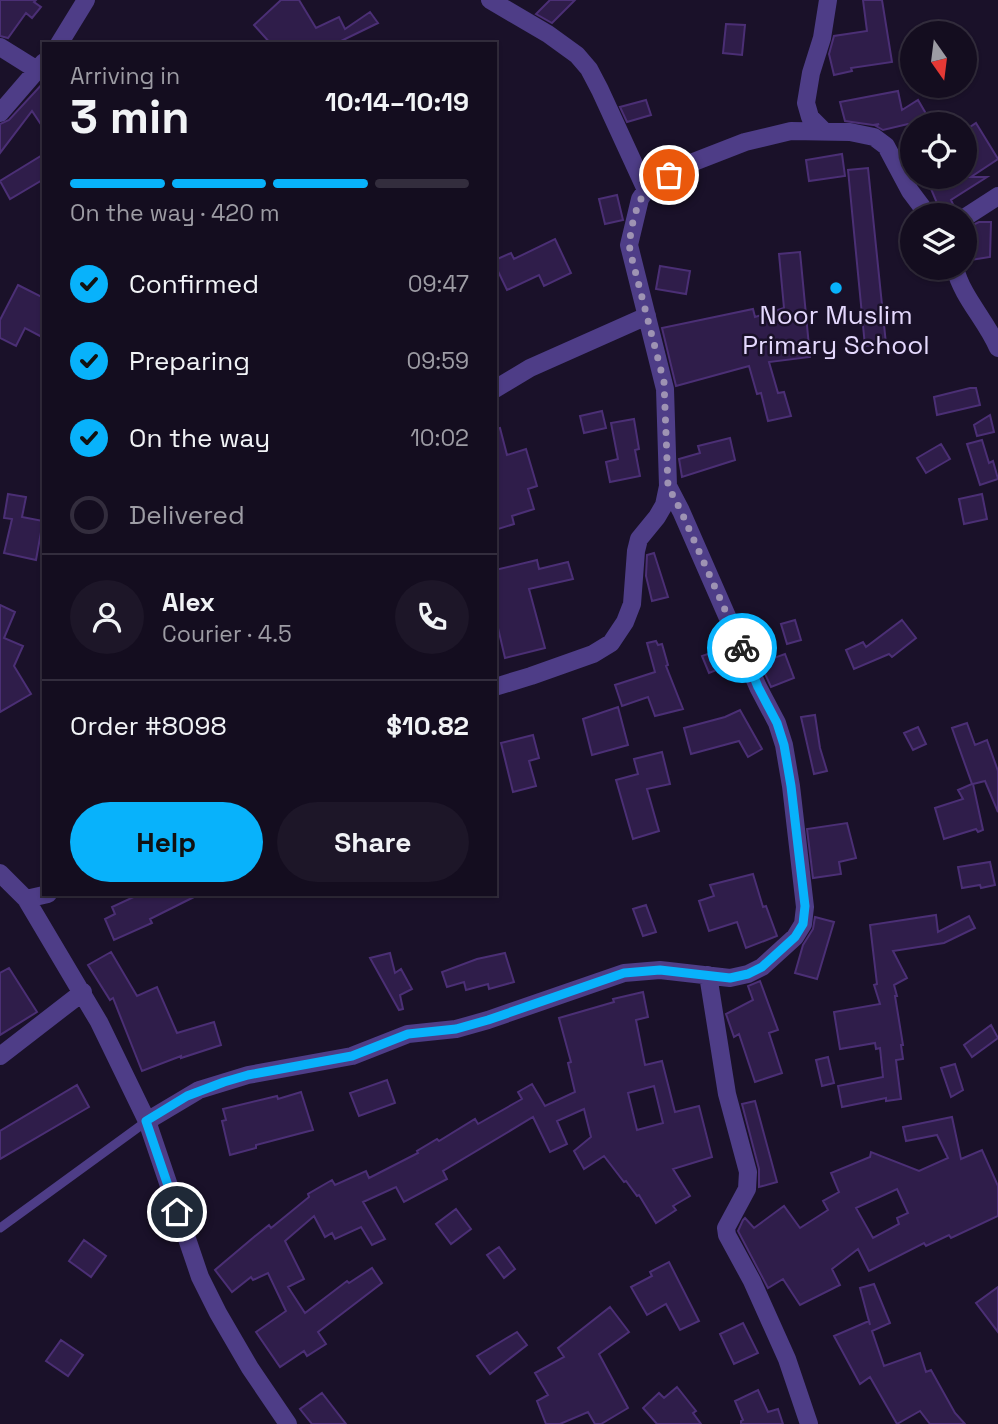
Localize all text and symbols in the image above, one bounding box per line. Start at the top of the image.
north arrow [900,21,976,98]
map controls [900,21,977,280]
text: Arriving in [70,61,180,91]
text: 10:14–10:19 [325,85,469,119]
text: 3 min [70,88,190,146]
button: locate [900,112,977,189]
pin [639,145,699,205]
icon: bag [650,156,688,194]
text: On the way · 420 m [70,198,280,228]
button: layers [900,203,977,280]
icon: check [70,265,108,303]
text: Confirmed [129,267,259,301]
text: 09:47 [408,269,469,299]
marker: Noor Muslim Primary School [828,280,844,296]
place label: Noor Muslim Primary School [742,298,930,362]
icon: check [70,342,108,380]
text: Preparing [129,344,250,378]
text: 09:59 [407,346,469,376]
icon: check [70,419,108,457]
text: On the way [129,421,270,455]
text: 10:02 [410,423,469,453]
text: Delivered [129,498,245,532]
button: person [70,580,144,654]
button: phone [395,580,469,654]
text: Alex [162,585,215,619]
courier [707,613,777,683]
text: Courier · 4.5 [162,619,292,649]
icon: bike [723,629,761,667]
text: Order #8098 [70,709,227,743]
text: $10.82 [386,709,469,743]
button: Help [70,802,263,882]
button: Share [277,802,469,882]
pin [147,1182,207,1242]
icon: home [158,1193,196,1231]

